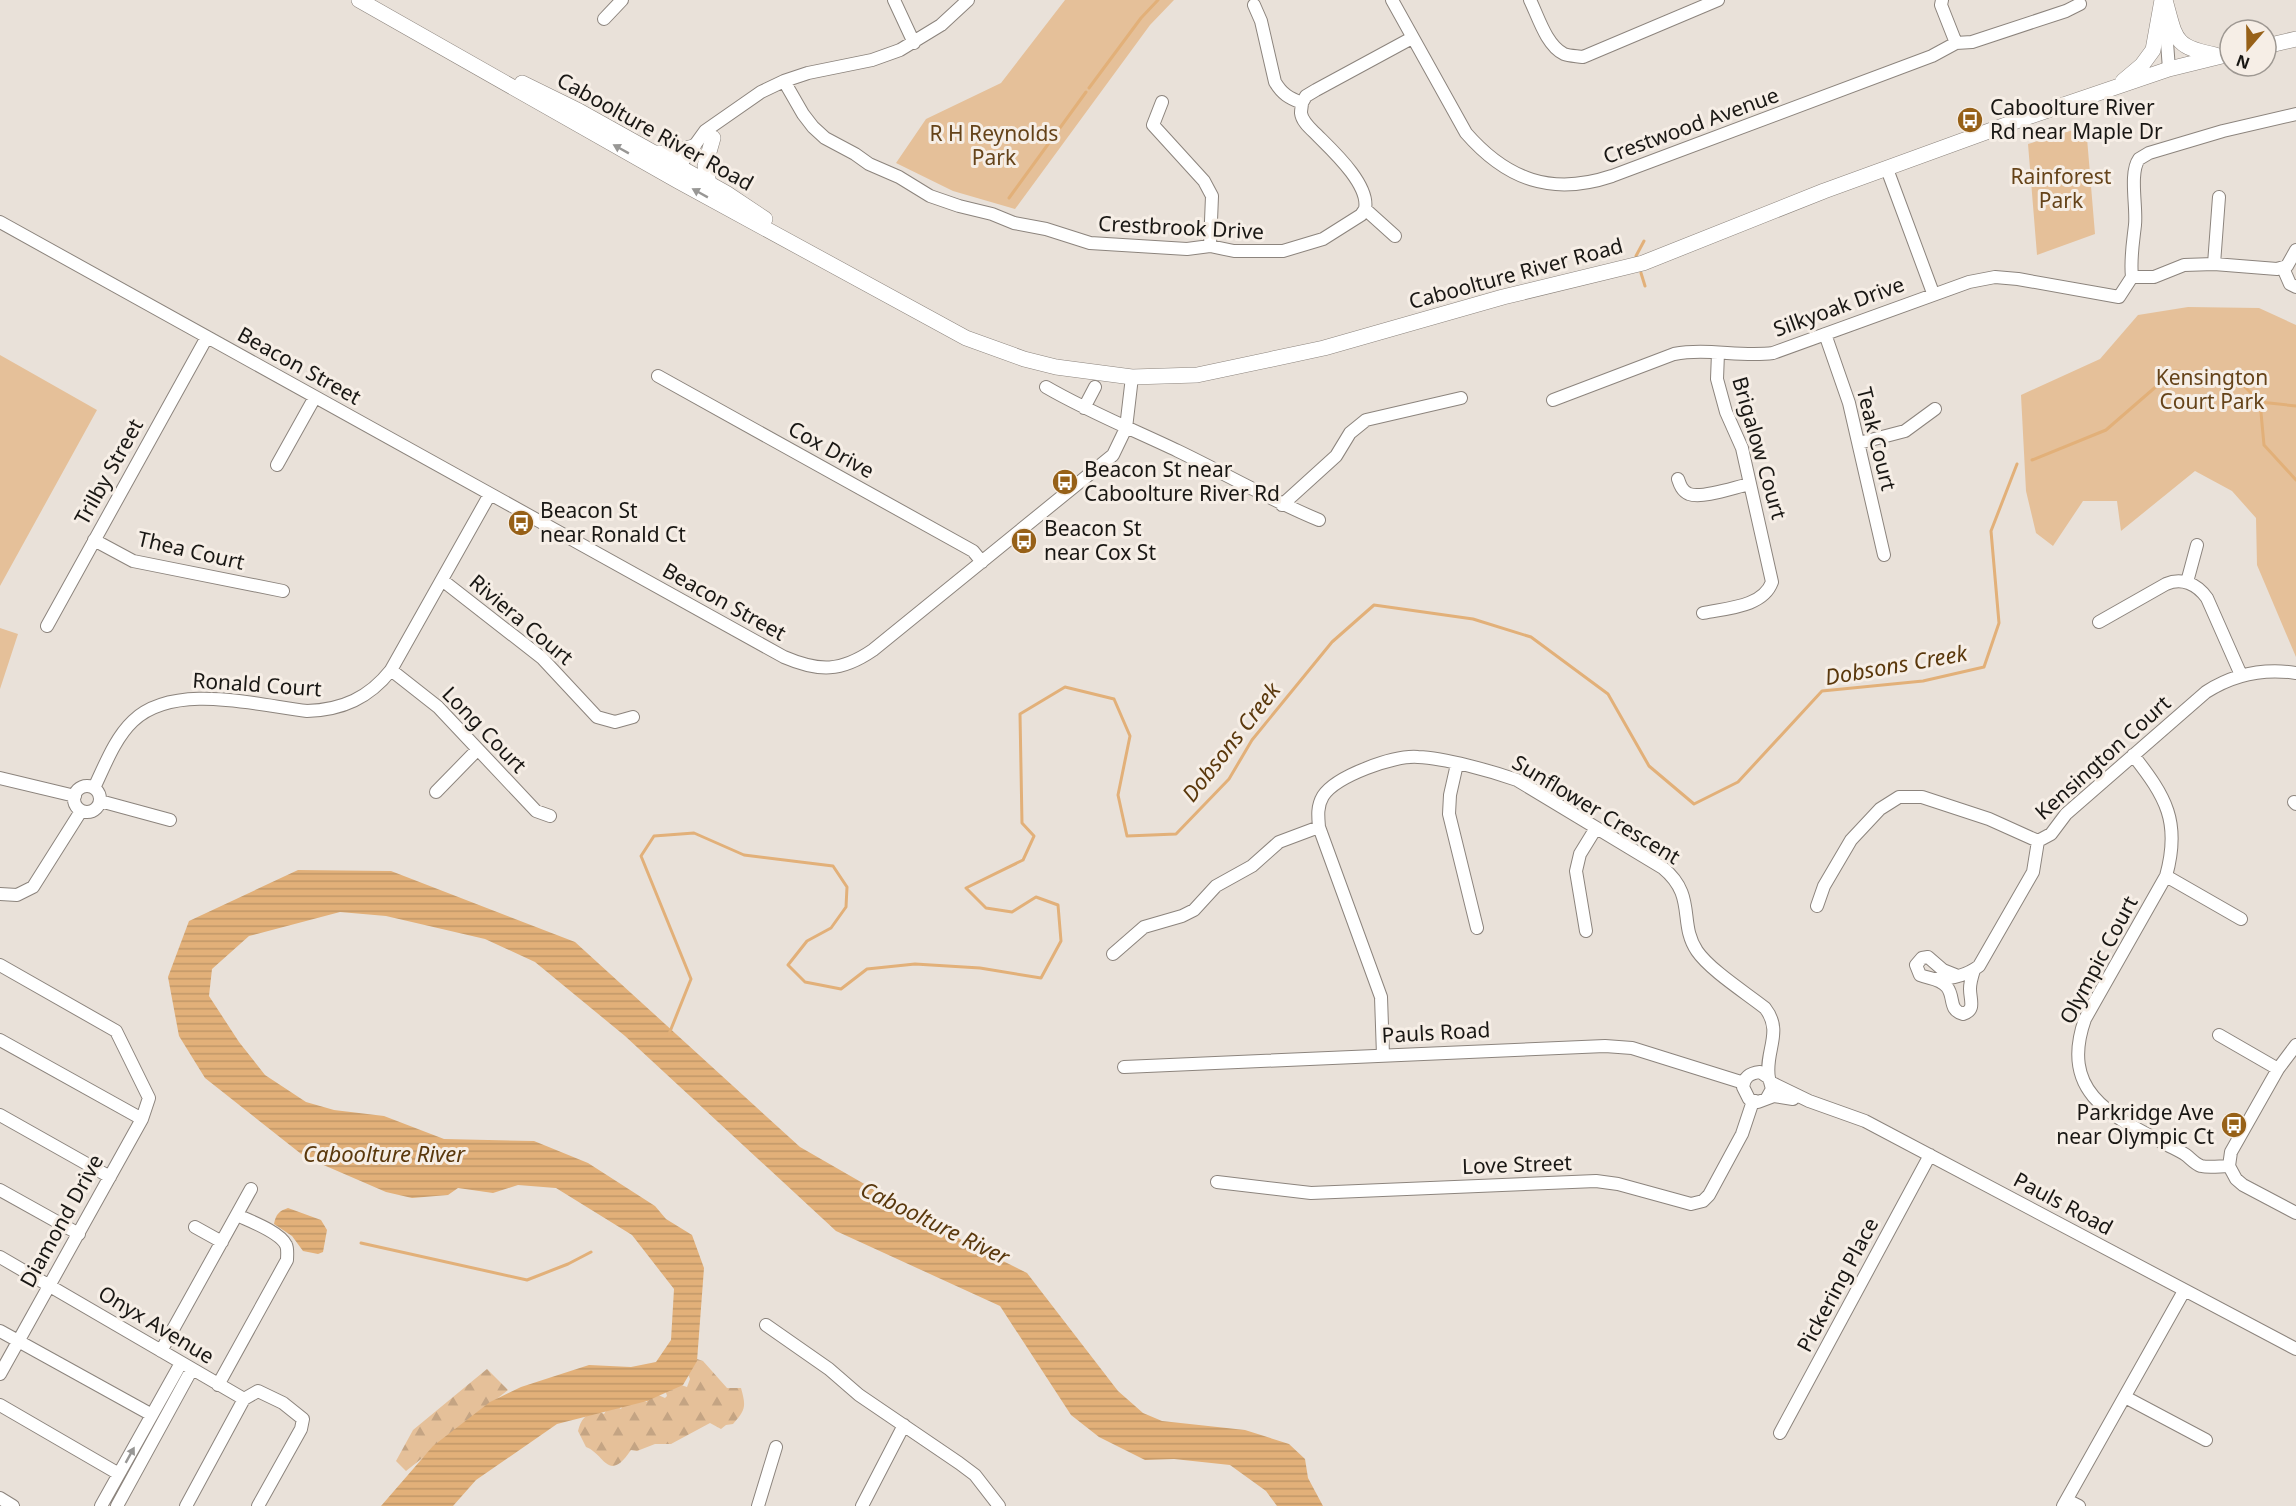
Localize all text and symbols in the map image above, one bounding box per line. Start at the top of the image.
north arrow [2218,18,2278,78]
text: N [2233,50,2253,75]
street label: Caboolture River Road [552,65,759,197]
street label: Crestwood Avenue [1599,80,1782,170]
place label: Caboolture River Rd near Maple Dr [1990,93,2163,145]
bus stop icon: Caboolture River Rd near Maple Dr [1955,105,1985,135]
park label: R H Reynolds Park [930,119,1058,171]
one-way arrow [612,144,629,154]
park label: Rainforest Park [2011,162,2112,214]
one-way arrow [692,188,709,198]
street label: Crestbrook Drive [1097,209,1265,245]
street label: Caboolture River Road [1406,231,1626,315]
street label: Silkyoak Drive [1769,269,1908,343]
street label: Beacon Street [233,320,367,411]
park label: Kensington Court Park [2156,363,2268,415]
street label: Brigalow Court [1726,373,1794,523]
street label: Teak Court [1851,384,1903,494]
street label: Trilby Street [67,413,149,530]
street label: Cox Drive [784,414,879,484]
place label: Beacon St near Caboolture River Rd [1084,455,1280,507]
bus stop icon: Beacon St near Caboolture River Rd [1050,467,1080,497]
place label: Beacon St near Ronald Ct [540,496,686,548]
bus stop icon: Beacon St near Ronald Ct [506,508,536,538]
place label: Beacon St near Cox St [1044,514,1156,566]
street label: Thea Court [135,524,248,576]
bus stop icon: Beacon St near Cox St [1009,526,1039,556]
street label: Beacon Street [658,556,792,647]
street label: Riviera Court [464,568,580,671]
water label: Dobsons Creek [1822,637,1970,691]
street label: Ronald Court [191,666,323,703]
water label: Dobsons Creek [1174,675,1287,807]
street label: Long Court [436,680,533,779]
street label: Kensington Court [2029,689,2176,826]
street label: Sunflower Crescent [1508,748,1686,870]
street label: Olympic Court [2053,890,2144,1028]
street label: Pauls Road [1381,1015,1491,1049]
place label: Parkridge Ave near Olympic Ct [2056,1098,2214,1150]
bus stop icon: Parkridge Ave near Olympic Ct [2219,1110,2249,1140]
water label: Caboolture River [303,1138,466,1168]
street label: Love Street [1462,1148,1573,1180]
street label: Diamond Drive [13,1149,109,1292]
street label: Pauls Road [2009,1165,2118,1241]
water label: Caboolture River [856,1173,1016,1272]
street label: Pickering Place [1790,1212,1884,1357]
street label: Onyx Avenue [93,1279,220,1370]
one-way arrow [125,1446,135,1463]

